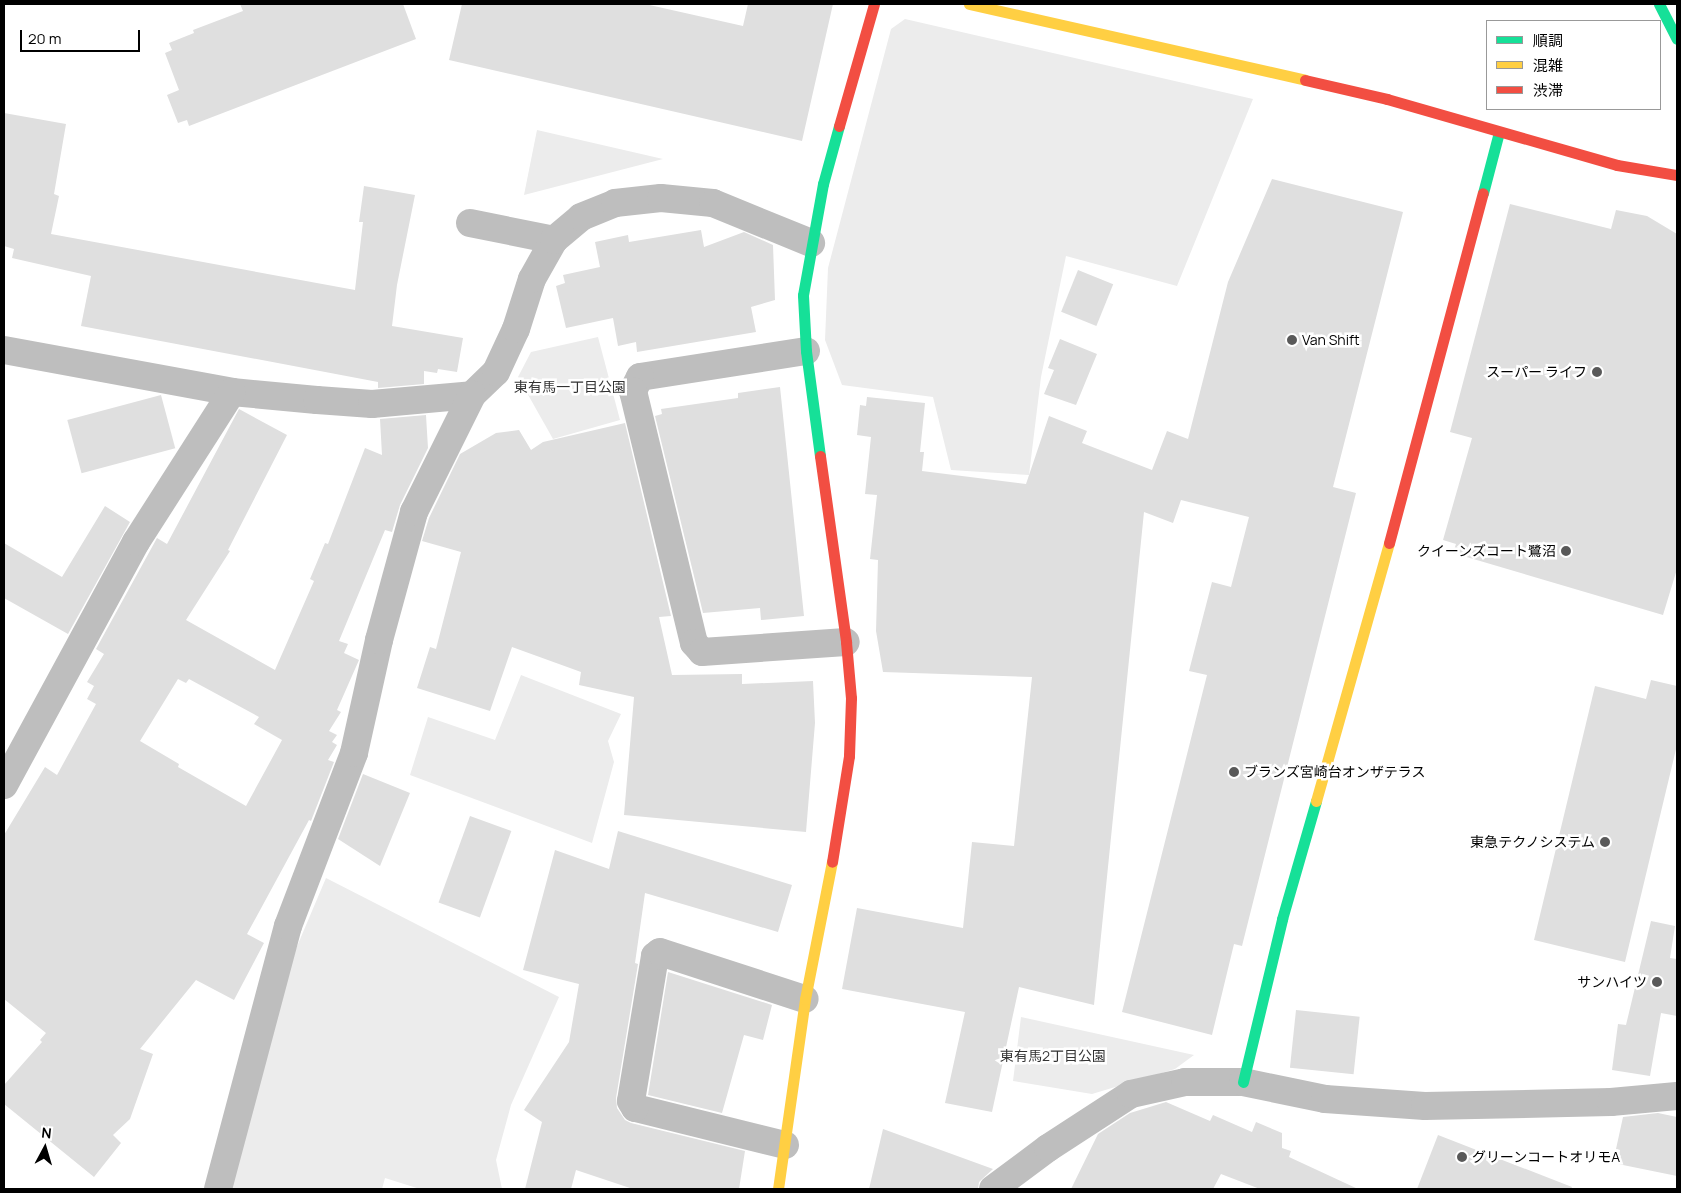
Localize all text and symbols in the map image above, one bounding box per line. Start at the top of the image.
scale bar [22,20,142,52]
legend [1486,20,1661,110]
text: 20 m [28,28,61,49]
text: 順調 [1533,30,1563,51]
text: 混雑 [1533,55,1563,76]
text: 渋滞 [1533,80,1563,101]
place label: Van Shift [1302,332,1359,348]
marker: Van Shift [1286,334,1298,346]
place label: スーパー ライフ [1486,364,1587,380]
marker: スーパー ライフ [1591,366,1603,378]
park label: 東有馬一丁目公園 [514,379,626,395]
place label: クイーンズコート鷺沼 [1416,543,1556,559]
marker: クイーンズコート鷺沼 [1560,545,1572,557]
place label: ブランズ宮崎台オンザテラス [1244,764,1426,780]
marker: ブランズ宮崎台オンザテラス [1228,766,1240,778]
place label: 東急テクノシステム [1469,834,1595,850]
marker: 東急テクノシステム [1599,836,1611,848]
place label: サンハイツ [1577,974,1647,990]
marker: サンハイツ [1651,976,1663,988]
park label: 東有馬2丁目公園 [1000,1048,1106,1064]
north arrow [20,1123,70,1173]
text: N [41,1123,53,1143]
place label: グリーンコートオリモA [1472,1149,1621,1165]
marker: グリーンコートオリモA [1456,1151,1468,1163]

